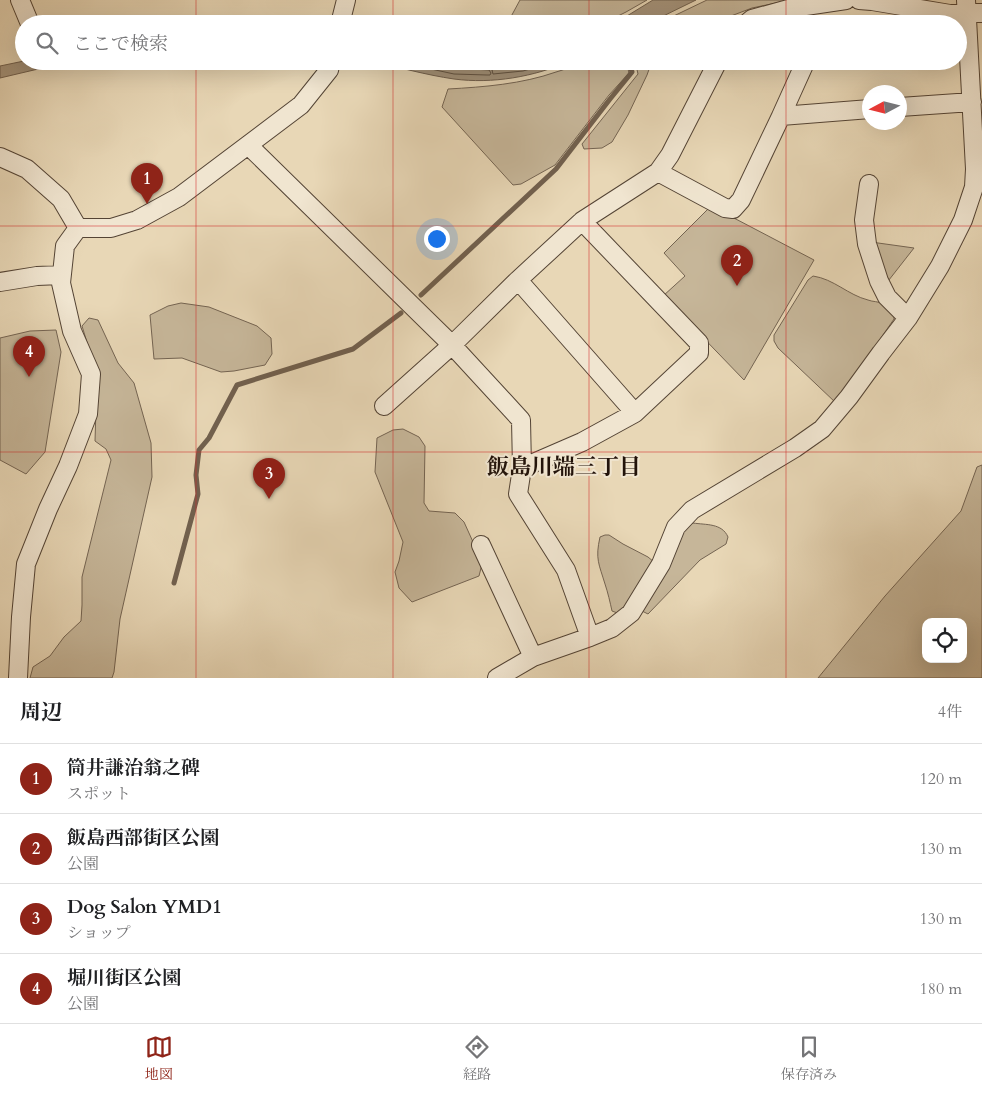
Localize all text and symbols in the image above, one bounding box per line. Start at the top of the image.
search box [15,15,967,70]
icon: search [33,29,61,57]
text: ここで検索 [73,31,168,57]
north arrow [862,85,907,130]
pin: 1 [131,163,163,204]
your location [424,226,450,252]
pin: 2 [721,245,753,286]
pin: 4 [13,336,45,377]
district label: 飯島川端三丁目 [487,452,641,482]
pin: 3 [253,458,285,499]
map controls [922,618,967,663]
button: locate [922,618,967,663]
text: 周辺 [20,698,62,727]
text: 4件 [938,701,962,723]
text: 筒井謙治翁之碑 [67,755,200,781]
text: 1 [32,768,40,790]
text: 120 m [920,768,962,790]
text: スポット [67,783,131,805]
text: 飯島西部街区公園 [67,825,219,851]
text: 2 [32,838,40,860]
text: 130 m [920,838,962,860]
text: 公園 [67,853,99,875]
text: Dog Salon YMD1 [67,894,222,920]
text: 3 [32,908,40,930]
text: 130 m [920,908,962,930]
text: ショップ [67,922,131,944]
text: 堀川街区公園 [67,965,181,991]
text: 4 [32,978,40,1000]
text: 180 m [920,978,962,1000]
text: 公園 [67,993,99,1015]
tab: 地図 [145,1033,173,1084]
tab: 経路 [463,1033,491,1084]
tab: 保存済み [781,1033,837,1084]

